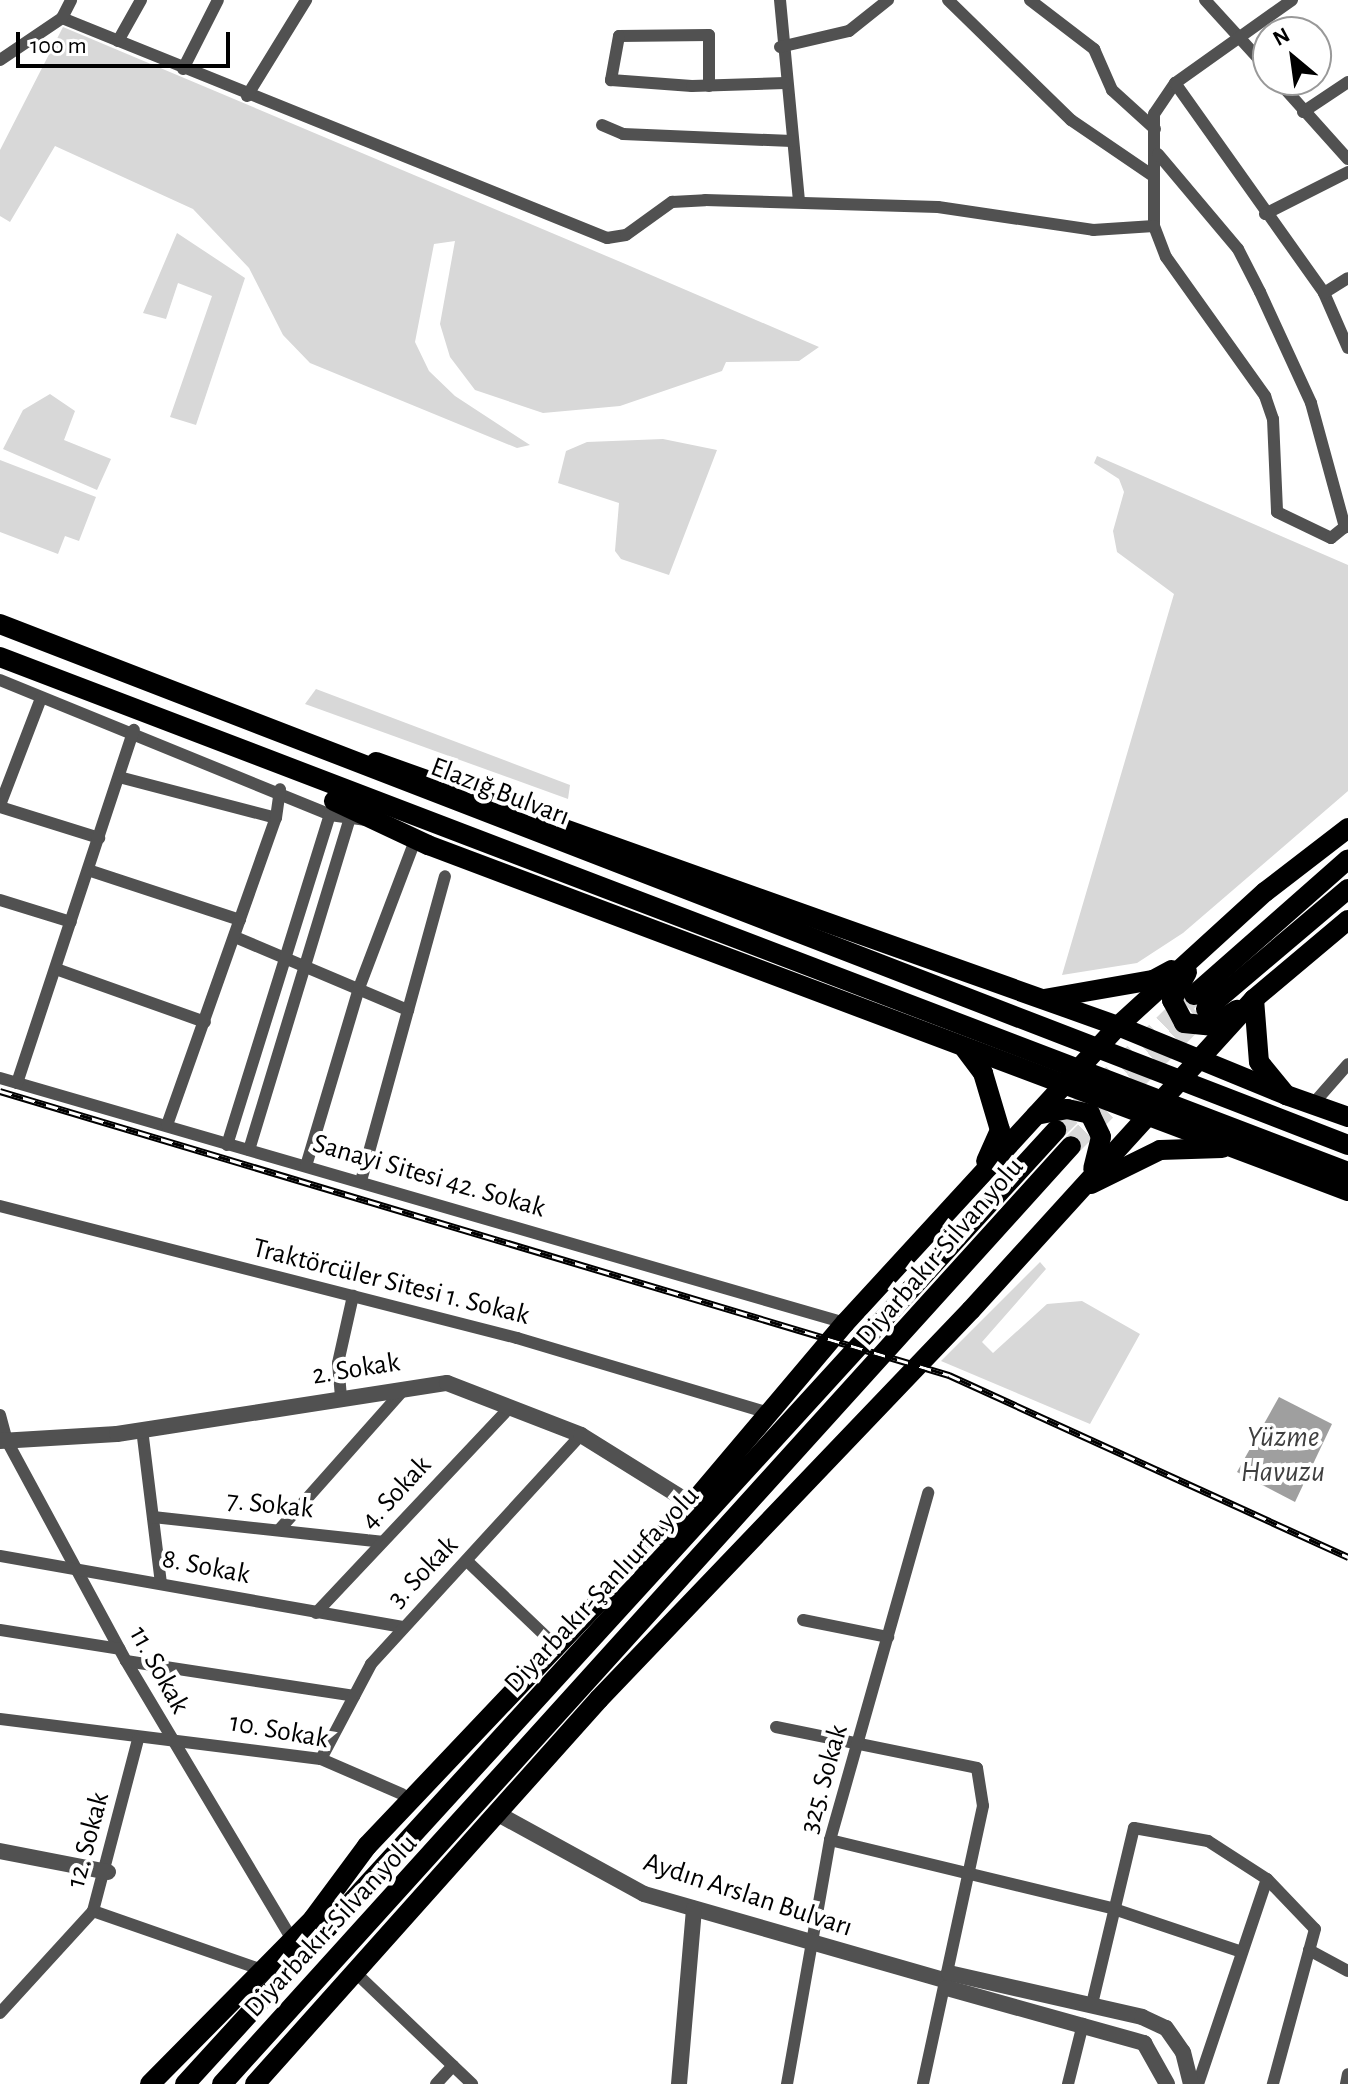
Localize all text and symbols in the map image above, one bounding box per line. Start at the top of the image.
scale bar [20,16,234,66]
north arrow [1252,16,1332,96]
text: N [1269,23,1293,50]
text: 100 m [30,34,87,58]
street label: Elazığ Bulvarı [426,750,574,834]
street label: Sanayi Sitesi 42. Sokak [309,1127,549,1225]
street label: Diyarbakır-Silvan yolu [849,1151,1031,1353]
street label: Traktörcüler Sitesi 1. Sokak [249,1231,533,1333]
street label: 2. Sokak [310,1346,402,1392]
water label: Yüzme Havuzu [1241,1419,1325,1490]
street label: 4. Sokak [353,1449,439,1537]
street label: Diyarbakır-Şanlıurfa yolu [498,1480,706,1700]
street label: 7. Sokak [225,1484,315,1526]
street label: 3. Sokak [381,1529,465,1615]
street label: 8. Sokak [159,1542,253,1592]
street label: 11. Sokak [121,1620,197,1720]
street label: 10. Sokak [227,1706,331,1756]
street label: 325. Sokak [793,1721,855,1837]
street label: 12. Sokak [59,1788,117,1892]
street label: Diyarbakır-Silvan yolu [238,1827,424,2025]
street label: Aydın Arslan Bulvarı [639,1845,857,1945]

